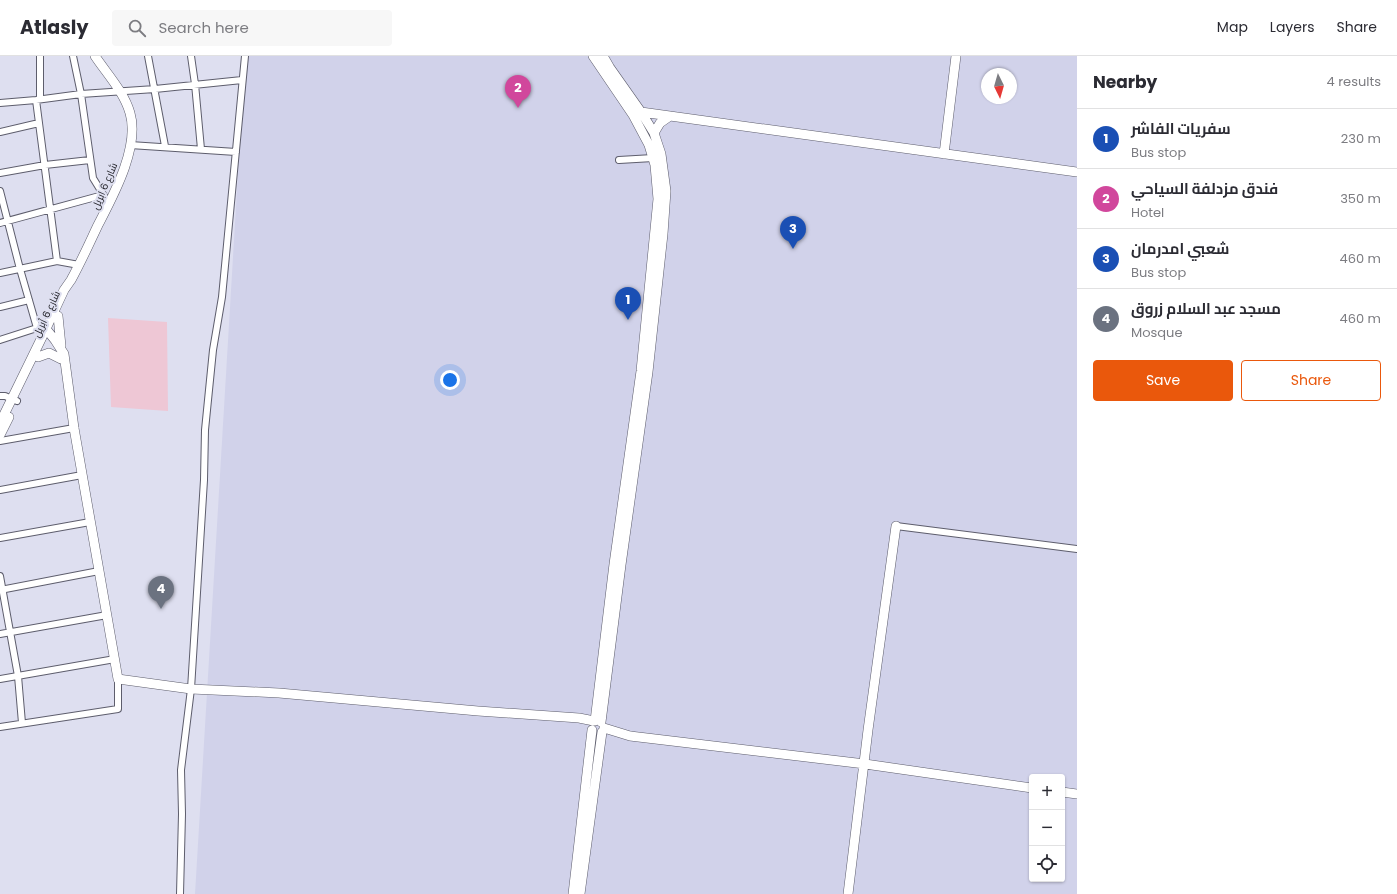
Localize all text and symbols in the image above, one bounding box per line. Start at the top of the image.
search box [112,10,392,46]
text: Atlasly [20,14,88,41]
icon: search [126,17,148,39]
text: Search here [158,17,249,38]
text: Map [1217,17,1248,37]
text: Layers [1270,17,1314,37]
text: Share [1336,17,1377,37]
north arrow [981,68,1017,104]
text: Nearby [1093,70,1157,94]
text: 4 results [1327,72,1381,91]
pin: 2 [505,75,531,108]
text: سفريات الفاشر [1131,118,1231,139]
text: 1 [1104,129,1108,148]
text: 230 m [1341,129,1381,148]
text: Bus stop [1131,143,1186,162]
street label: شارع 6 ابريل [88,160,121,212]
text: فندق مزدلفة السياحي [1131,178,1278,199]
text: 2 [1102,189,1110,208]
text: 350 m [1340,189,1381,208]
text: Hotel [1131,203,1164,222]
pin: 3 [780,216,806,249]
text: شعبي امدرمان [1131,238,1229,259]
text: 3 [1102,249,1110,268]
text: 460 m [1340,249,1381,268]
text: Bus stop [1131,263,1186,282]
pin: 1 [615,287,641,320]
street label: شارع 6 أبريل [29,288,64,340]
text: مسجد عبد السلام زروق [1131,298,1281,319]
text: 4 [1102,309,1110,328]
text: 460 m [1340,309,1381,328]
text: Mosque [1131,323,1182,342]
button: Save [1093,360,1233,401]
button: Share [1241,360,1381,401]
your location [440,370,460,390]
pin: 4 [148,576,174,609]
map controls [1029,774,1065,882]
button: + [1029,774,1065,810]
button: − [1029,810,1065,846]
button: locate [1029,846,1065,882]

